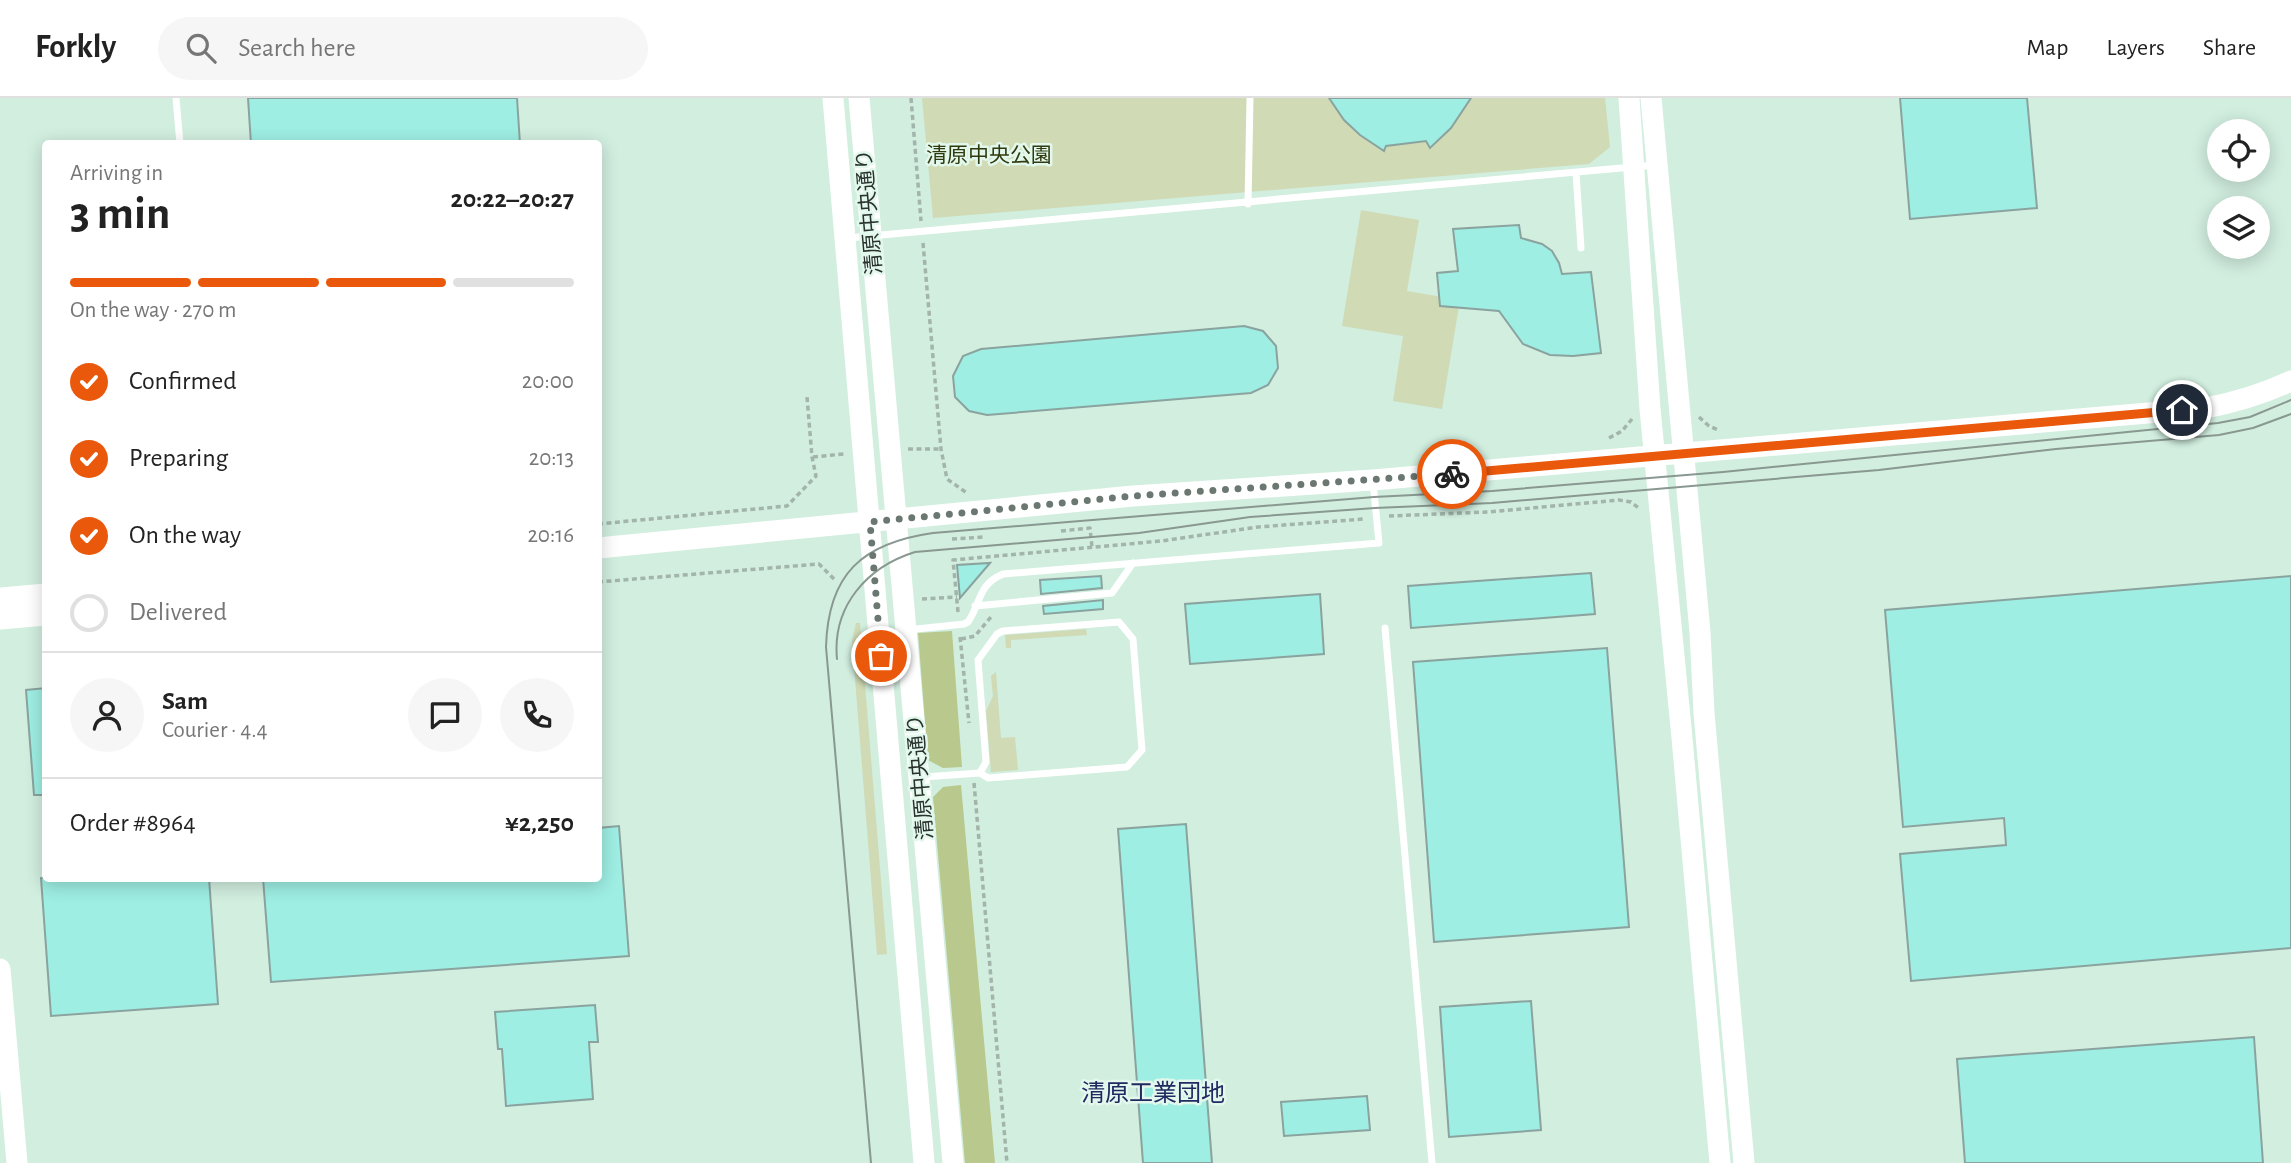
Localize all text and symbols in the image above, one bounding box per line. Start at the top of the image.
search box [158,17,648,80]
icon: search [182,29,220,67]
text: Forkly [35,31,116,64]
text: Search here [238,35,356,61]
text: Map [2026,36,2068,60]
text: Layers [2106,36,2165,60]
text: Share [2203,36,2256,60]
map controls [2207,119,2270,259]
button: locate [2207,119,2270,182]
park label: 清原中央公園 [926,144,1052,166]
street label: 清原中央通り [853,148,885,276]
text: Arriving in [70,162,163,185]
text: 20:22–20:27 [451,186,574,212]
text: 3 min [70,191,170,237]
button: layers [2207,196,2270,259]
text: On the way · 270 m [70,299,237,322]
icon: check [70,363,108,401]
text: Confirmed [129,368,237,394]
text: 20:00 [522,370,574,393]
pin [2152,380,2212,440]
icon: home [2163,391,2201,429]
courier [1417,439,1487,509]
icon: check [70,440,108,478]
text: Preparing [129,445,228,471]
text: 20:13 [529,447,574,470]
icon: bike [1433,455,1471,493]
icon: check [70,517,108,555]
text: On the way [129,522,241,548]
text: 20:16 [527,524,574,547]
text: Delivered [129,599,227,625]
pin [851,626,911,686]
icon: bag [862,637,900,675]
button: person [70,678,144,752]
button: chat [408,678,482,752]
button: phone [500,678,574,752]
text: Sam [162,688,208,714]
street label: 清原中央通り [904,713,936,841]
text: Courier · 4.4 [162,719,268,742]
text: Order #8964 [70,810,196,836]
text: ¥2,250 [505,810,574,836]
district label: 清原工業団地 [1081,1080,1225,1106]

